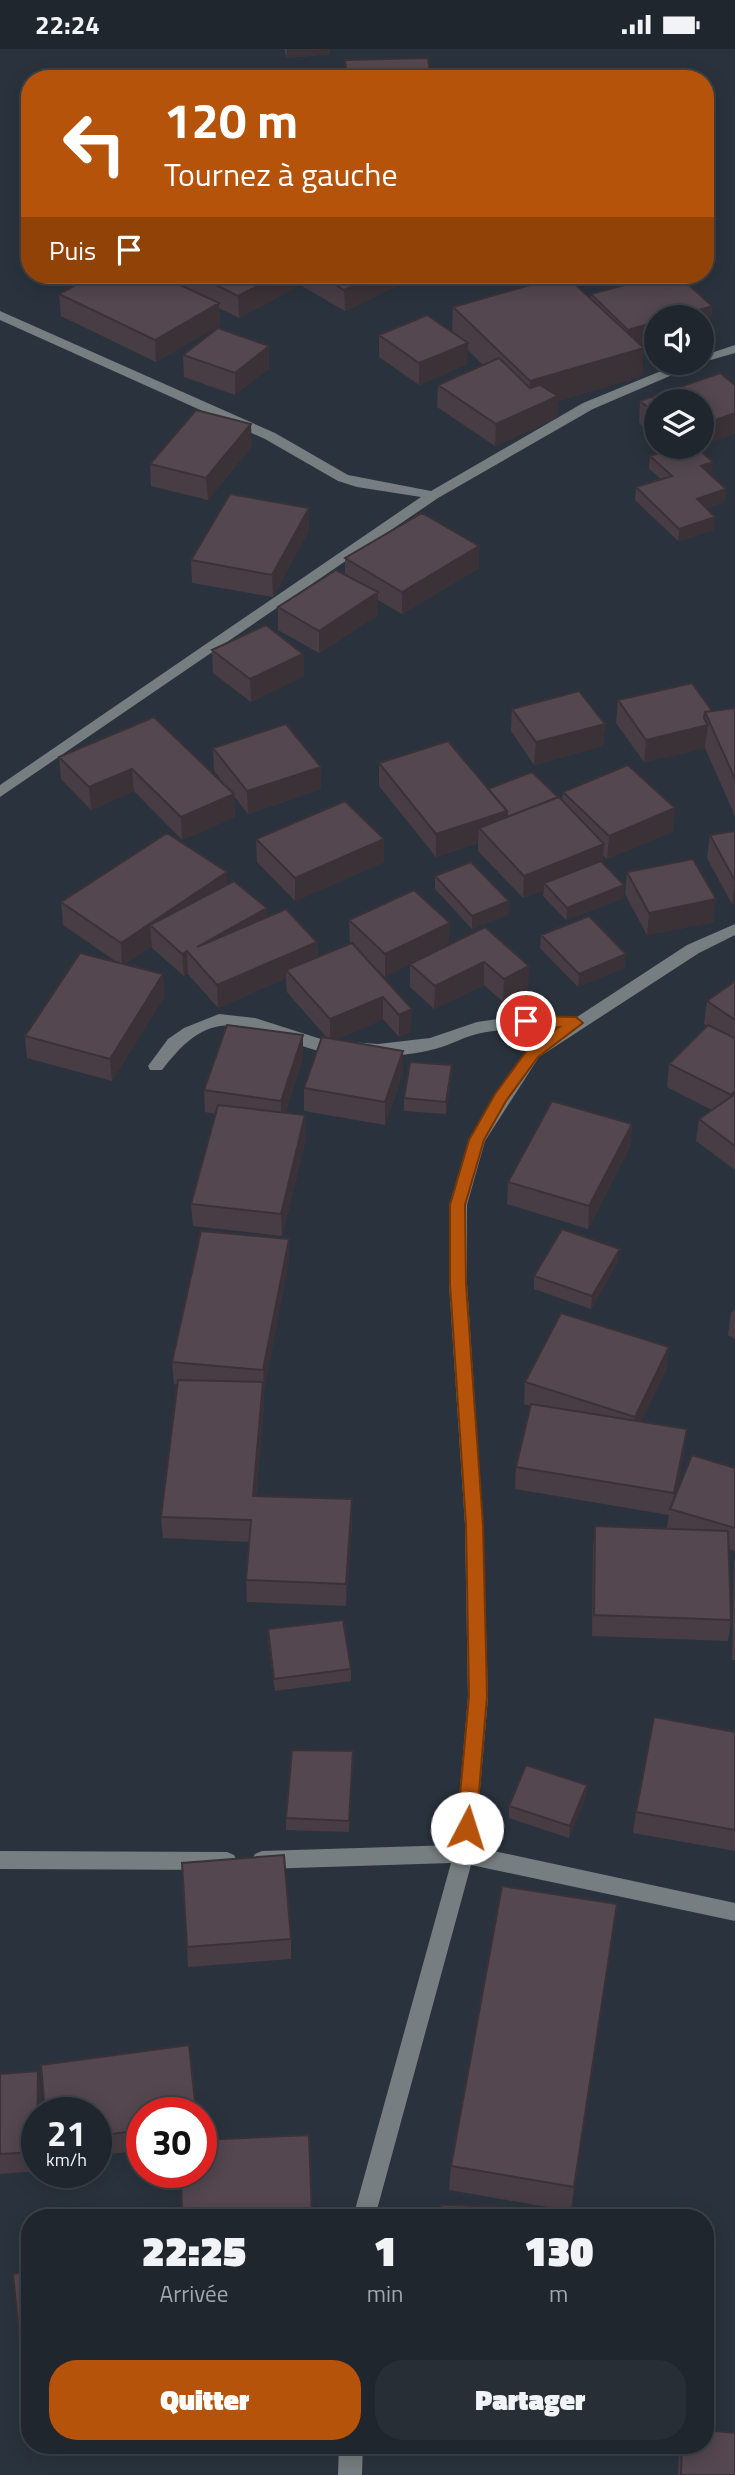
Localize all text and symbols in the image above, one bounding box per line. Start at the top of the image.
text: 22:24 [35,5,100,44]
text: 120 m [164,82,298,157]
icon: left [49,98,140,189]
text: Tournez à gauche [164,150,398,198]
text: Puis [49,231,96,270]
icon: arrive [110,231,148,269]
map controls [644,305,714,459]
button: sound [644,305,714,375]
button: layers [644,389,714,459]
pin [496,991,556,1051]
icon: arrive [507,1002,545,1040]
position arrow [430,1791,504,1865]
speed limit sign: 30 [126,2097,217,2188]
text: 21 [47,2106,86,2160]
text: km/h [46,2146,87,2173]
text: 22:25 [142,2218,246,2282]
text: 1 [374,2218,397,2282]
text: 130 [524,2218,593,2282]
text: Arrivée [160,2276,228,2311]
text: min [367,2276,403,2311]
text: m [549,2276,568,2311]
button: Quitter [49,2360,361,2440]
button: Partager [375,2360,686,2440]

